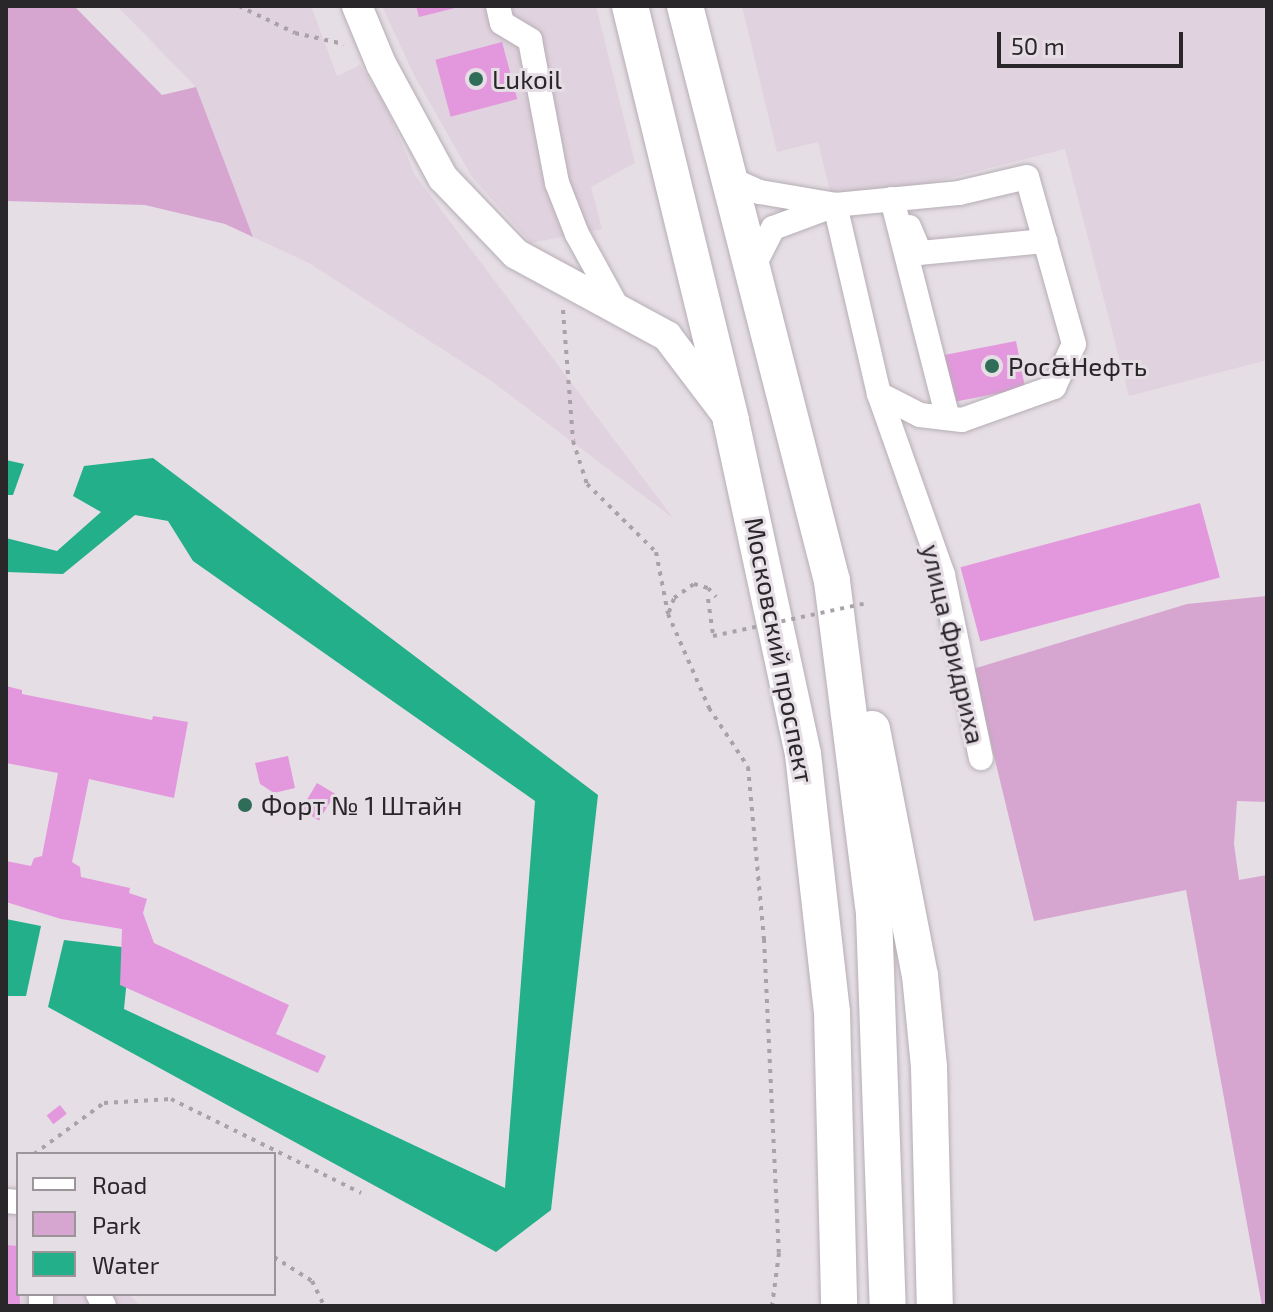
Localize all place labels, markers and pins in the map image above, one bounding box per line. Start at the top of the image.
place label: Lukoil [492,63,562,95]
marker: Lukoil [467,70,485,88]
place label: Рос&Нефть [1008,350,1147,382]
marker: Рос&Нефть [983,357,1001,375]
place label: Форт № 1 Штайн [261,789,462,821]
marker: Форт № 1 Штайн [236,796,254,814]

